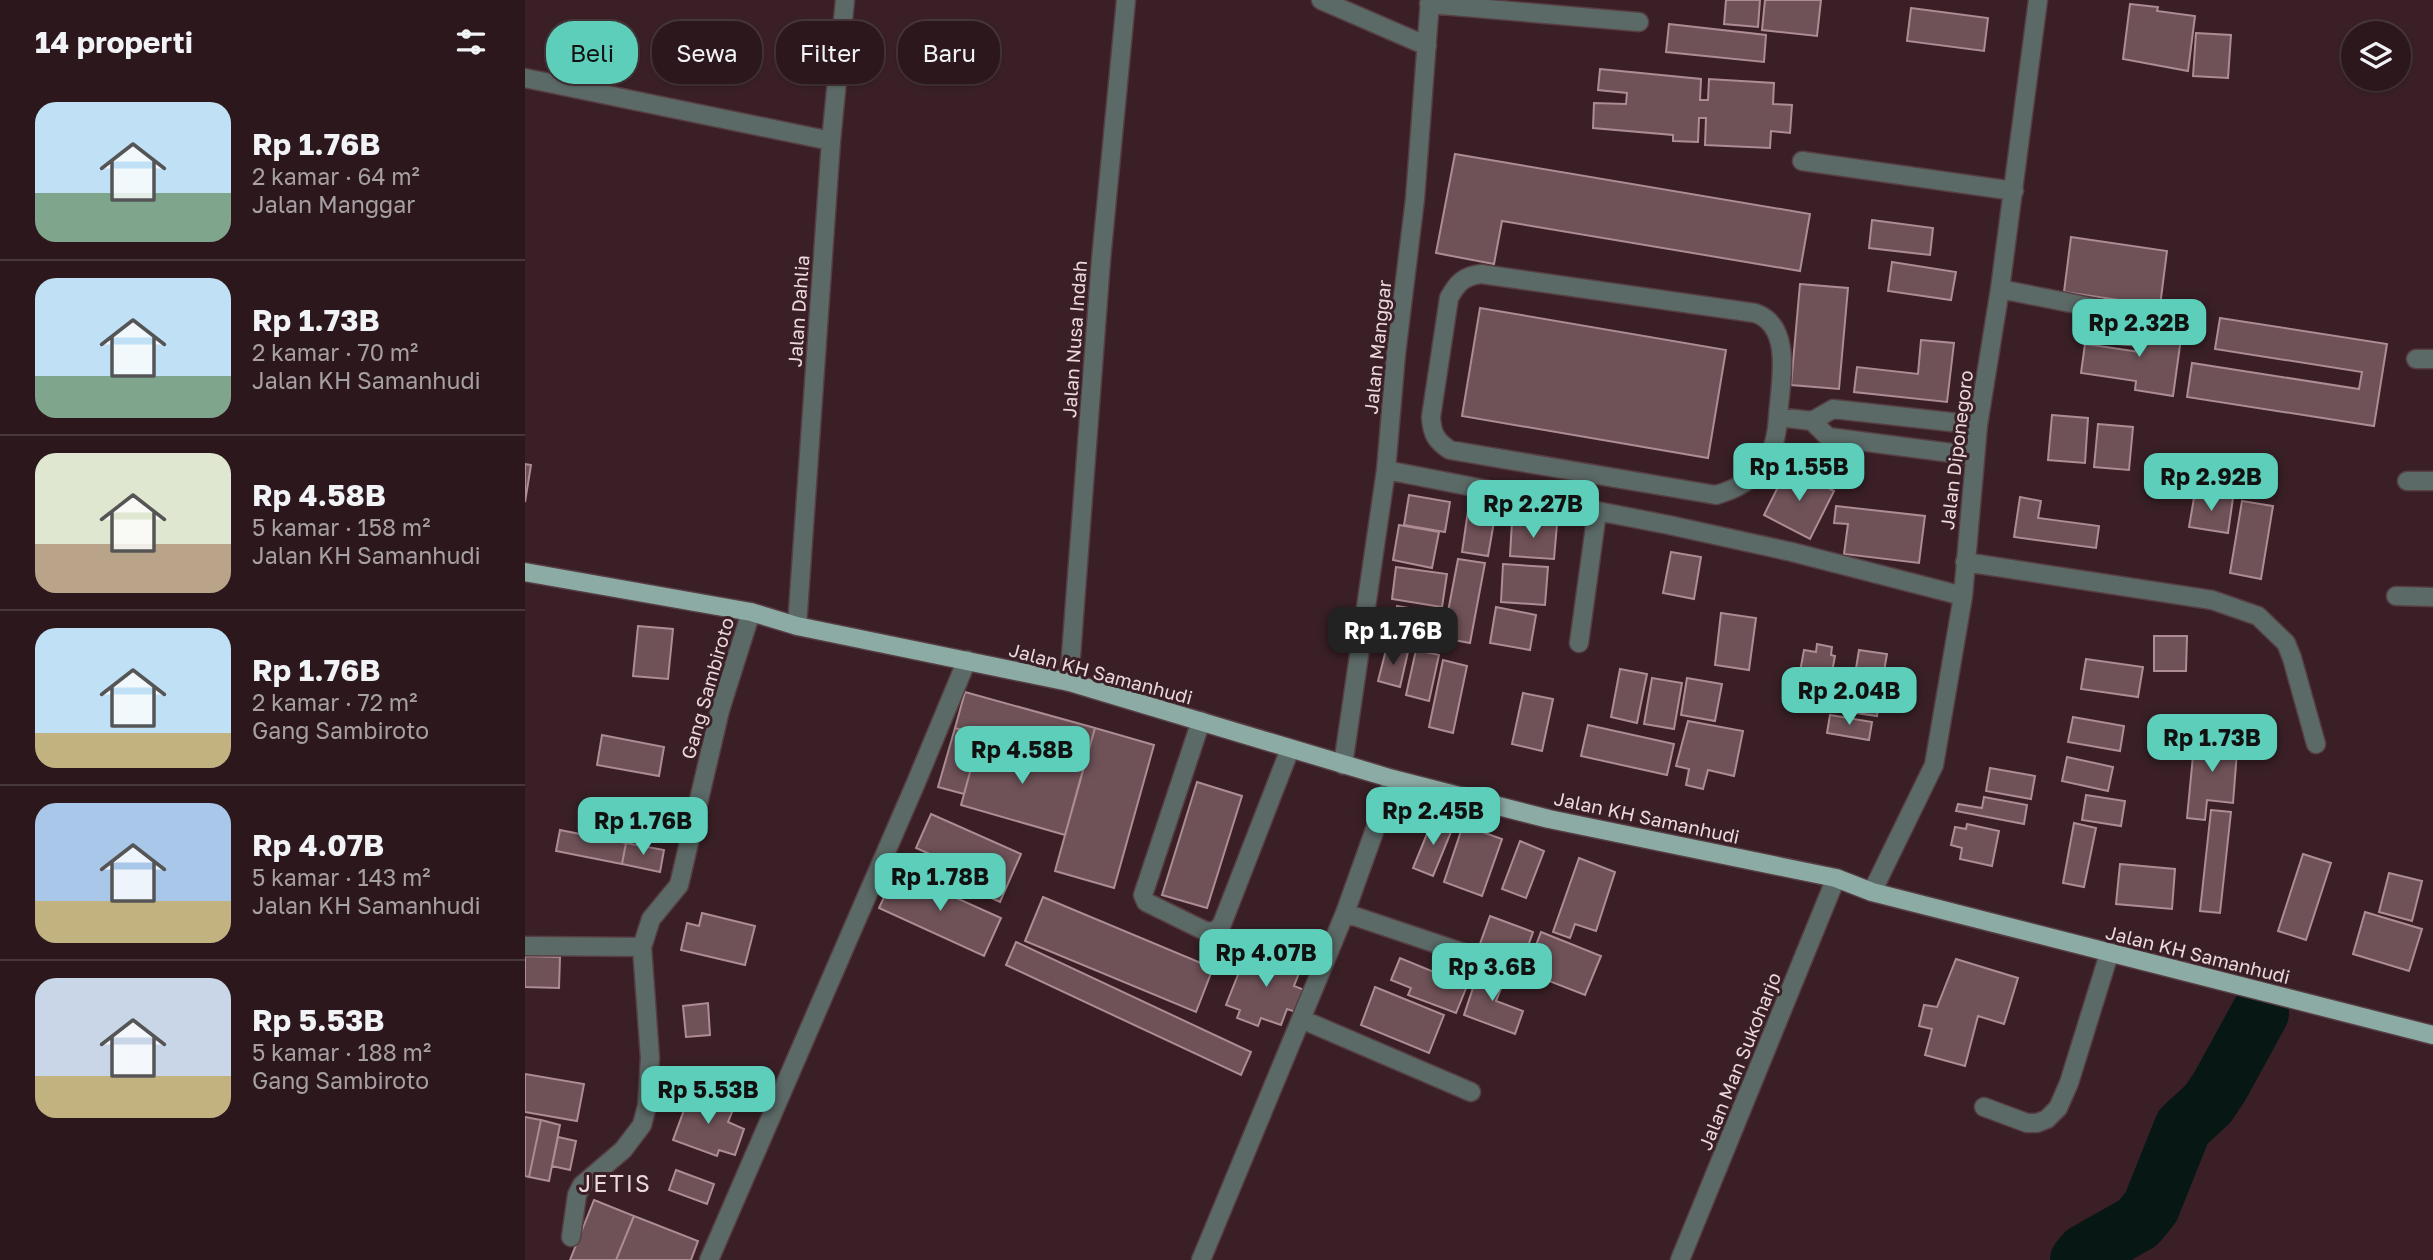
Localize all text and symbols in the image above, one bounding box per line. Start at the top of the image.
chip: Beli [546,21,638,84]
chip: Sewa [652,21,762,84]
chip: Filter [776,21,884,84]
chip: Baru [898,21,1000,84]
map controls [2341,21,2411,91]
button: layers [2341,21,2411,91]
icon: filters [452,23,490,61]
text: 14 properti [35,24,193,60]
text: Rp 1.76B [252,126,380,162]
icon: home [91,130,175,214]
text: 2 kamar · 64 m² [252,162,420,190]
text: Jalan Manggar [252,190,415,218]
street label: Jalan Dahlia [783,254,813,368]
street label: Jalan Nusa Indah [1057,259,1091,419]
street label: Jalan Manggar [1359,278,1396,415]
pin: Rp 2.32B [2067,300,2211,359]
text: Rp 1.73B [252,302,380,338]
icon: home [91,306,175,390]
text: Rp 2.32B [2088,308,2190,336]
text: 2 kamar · 70 m² [252,338,418,366]
text: Jalan KH Samanhudi [252,366,481,394]
street label: Jalan Diponegoro [1935,369,1977,531]
pin: Rp 1.55B [1727,444,1871,503]
text: Rp 1.55B [1749,452,1849,480]
pin: Rp 2.92B [2139,454,2283,513]
text: Rp 2.92B [2160,462,2262,490]
text: Rp 4.58B [252,477,386,513]
pin: Rp 2.27B [1461,480,1605,540]
icon: home [91,481,175,565]
text: Rp 2.27B [1483,489,1583,517]
text: 5 kamar · 158 m² [252,513,430,541]
text: Jalan KH Samanhudi [252,541,481,569]
pin: Rp 1.76B [1321,608,1465,667]
street label: Gang Sambiroto [676,614,738,762]
text: Rp 1.76B [1344,616,1442,644]
street label: Jalan KH Samanhudi [1007,637,1195,709]
text: Rp 1.76B [252,652,380,688]
icon: home [91,656,175,740]
pin: Rp 2.04B [1777,668,1921,727]
text: Rp 2.04B [1798,676,1900,704]
text: 2 kamar · 72 m² [252,688,418,716]
pin: Rp 1.73B [2140,714,2284,774]
text: Gang Sambiroto [252,716,429,744]
text: Rp 1.73B [2163,723,2261,751]
pin: Rp 4.58B [950,726,1094,786]
text: Rp 4.58B [971,735,1073,763]
street label: Jalan KH Samanhudi [1552,786,1742,848]
pin: Rp 2.45B [1361,788,1505,847]
text: Rp 2.45B [1382,796,1484,824]
pin: Rp 1.76B [571,798,715,857]
text: Rp 1.76B [594,806,692,834]
text: Rp 4.07B [252,827,384,863]
icon: home [91,831,175,915]
pin: Rp 1.78B [868,853,1012,913]
text: Rp 1.78B [891,862,989,890]
text: 5 kamar · 143 m² [252,863,431,891]
text: Jalan KH Samanhudi [252,891,481,919]
street label: Jalan KH Samanhudi [2104,920,2292,988]
pin: Rp 4.07B [1194,930,1338,989]
text: Rp 4.07B [1215,938,1317,966]
pin: Rp 3.6B [1427,944,1557,1003]
text: Rp 3.6B [1448,952,1536,980]
street label: Jalan Man Sukoharjo [1693,969,1785,1153]
text: Rp 5.53B [252,1002,384,1038]
icon: home [91,1006,175,1090]
text: 5 kamar · 188 m² [252,1038,431,1066]
text: Gang Sambiroto [252,1066,429,1094]
pin: Rp 5.53B [636,1066,780,1126]
text: Rp 5.53B [657,1075,759,1103]
district label: JETIS [578,1169,652,1197]

